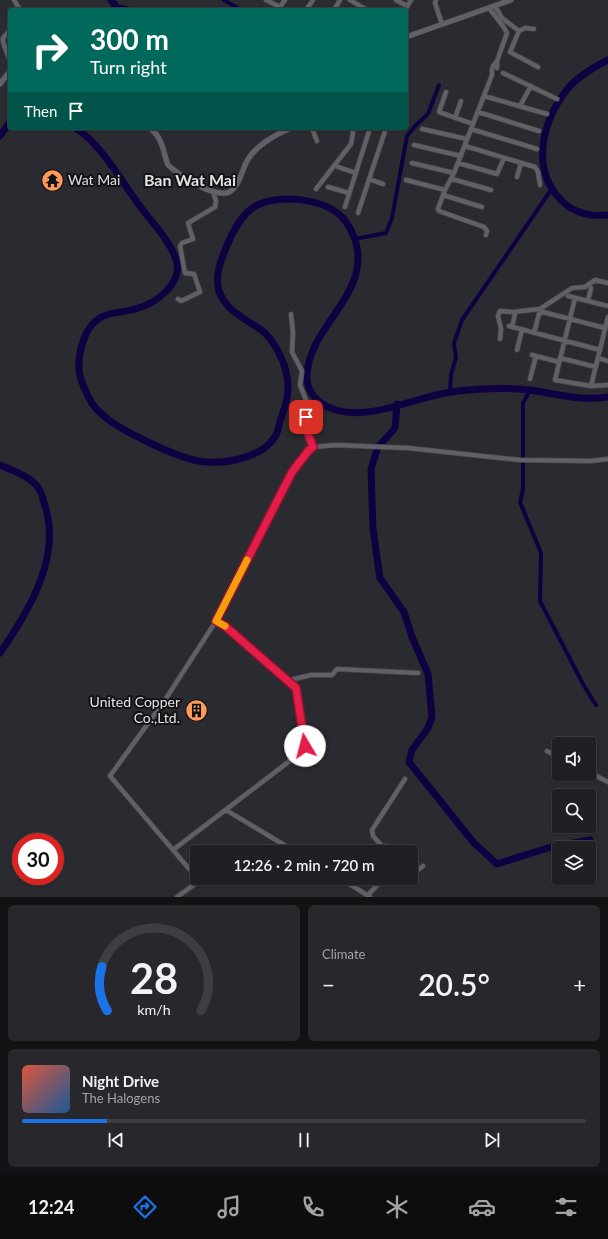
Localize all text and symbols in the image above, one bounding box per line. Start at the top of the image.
text: 300 m [90,22,169,56]
icon: right [24,24,76,76]
text: Turn right [90,56,167,78]
icon: arrive [65,100,87,122]
text: Then [24,102,57,120]
temple icon: Wat Mai [39,167,65,193]
district label: Ban Wat Mai [144,170,236,189]
place label: Wat Mai [68,171,120,188]
pin [289,400,323,434]
icon: arrive [295,406,317,428]
place label: United Copper Co.,Ltd. [90,693,180,726]
building icon: United Copper Co.,Ltd. [183,697,209,723]
position arrow [284,725,326,767]
map controls [552,737,596,885]
button: sound [552,737,596,781]
button: search [552,789,596,833]
speed limit sign: 30 [12,833,64,885]
button: layers [552,841,596,885]
text: 12:26 · 2 min · 720 m [234,856,374,874]
text: Climate [322,946,365,962]
text: 28 [130,953,178,1003]
text: 20.5° [418,966,490,1002]
text: − [322,971,335,998]
text: + [573,971,586,998]
text: km/h [137,1001,171,1018]
text: Night Drive [82,1072,159,1090]
text: The Halogens [82,1090,160,1106]
icon: previous [105,1129,127,1151]
icon: pause [293,1129,315,1151]
icon: next [481,1129,503,1151]
icon: directions [131,1193,159,1221]
icon: music [215,1193,243,1221]
icon: phone [299,1193,327,1221]
icon: climate [383,1193,411,1221]
icon: car [468,1193,496,1221]
icon: filters [552,1193,580,1221]
text: 12:24 [28,1196,75,1218]

